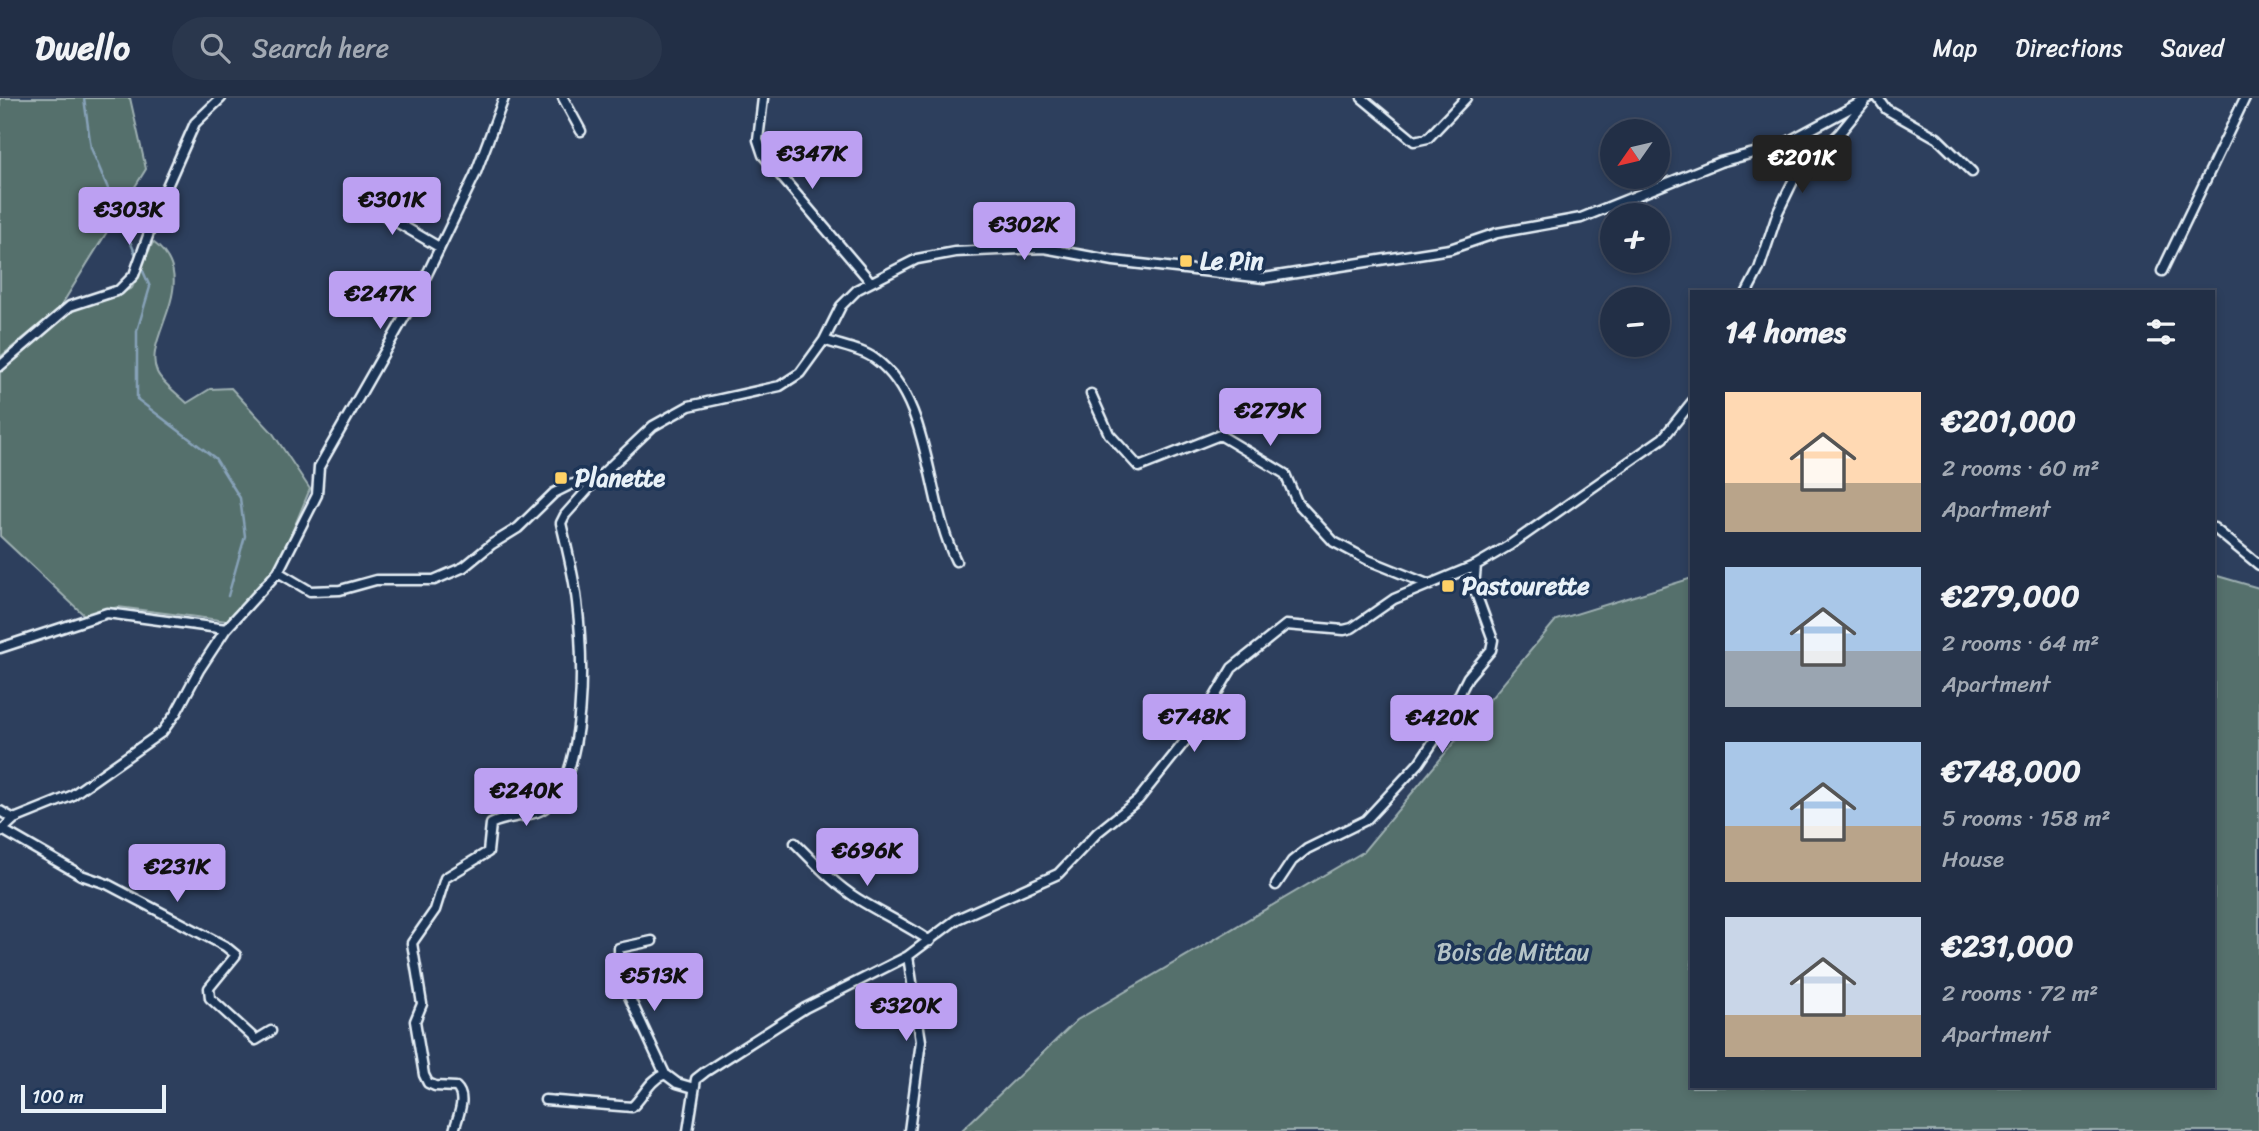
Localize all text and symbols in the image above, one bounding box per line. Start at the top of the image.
search box [172,17,662,80]
text: Dwello [35,19,130,77]
text: Search here [252,25,389,71]
text: Map [1933,27,1977,69]
text: Directions [2015,27,2123,69]
text: Saved [2161,27,2224,69]
icon: search [196,29,234,67]
north arrow [1600,119,1670,189]
map controls [1600,119,1670,357]
pin: €347K [763,132,861,191]
text: €347K [777,133,847,174]
pin: €201K [1753,136,1851,195]
text: €201K [1769,137,1835,178]
pin: €301K [343,178,441,237]
text: €301K [359,179,425,220]
pin: €303K [80,188,178,247]
text: €303K [94,189,164,230]
pin: €302K [975,202,1073,262]
button: + [1600,203,1670,273]
text: €302K [989,204,1059,245]
place label: Le Pin [1200,240,1263,282]
marker: Le Pin [1178,253,1194,269]
pin: €247K [331,272,429,331]
text: €247K [345,273,415,314]
button: − [1600,287,1670,357]
text: 14 homes [1725,305,1846,359]
icon: filters [2142,313,2180,351]
pin: €279K [1221,388,1319,448]
text: €279K [1235,390,1305,431]
text: €201,000 [1942,394,2076,448]
icon: home [1781,420,1865,504]
text: 2 rooms · 60 m² [1942,448,2100,489]
place label: Planette [575,457,666,499]
marker: Planette [553,470,569,486]
text: Apartment [1942,489,2051,530]
place label: Pastourette [1462,565,1590,607]
text: €279,000 [1942,569,2080,623]
marker: Pastourette [1440,578,1456,594]
icon: home [1781,595,1865,679]
text: 2 rooms · 64 m² [1942,623,2099,664]
text: Apartment [1942,664,2051,705]
pin: €748K [1145,694,1243,754]
text: €748K [1159,696,1229,737]
pin: €420K [1393,696,1491,755]
text: €420K [1406,697,1478,738]
text: €748,000 [1942,744,2081,798]
pin: €240K [477,768,575,828]
text: €240K [490,770,562,811]
icon: home [1781,770,1865,854]
text: 5 rooms · 158 m² [1942,798,2111,839]
pin: €696K [818,828,916,888]
text: €696K [832,830,902,871]
text: House [1942,839,2004,880]
pin: €231K [128,844,226,904]
text: €231K [144,846,210,887]
text: €231,000 [1942,919,2074,973]
park label: Bois de Mittau [1437,931,1589,973]
icon: home [1781,945,1865,1029]
pin: €513K [605,954,703,1013]
text: €513K [621,955,687,996]
text: 2 rooms · 72 m² [1942,973,2098,1014]
pin: €320K [857,984,955,1043]
text: €320K [871,985,941,1026]
text: Apartment [1942,1014,2051,1055]
text: 100 m [32,1080,84,1113]
scale bar [21,1082,166,1114]

